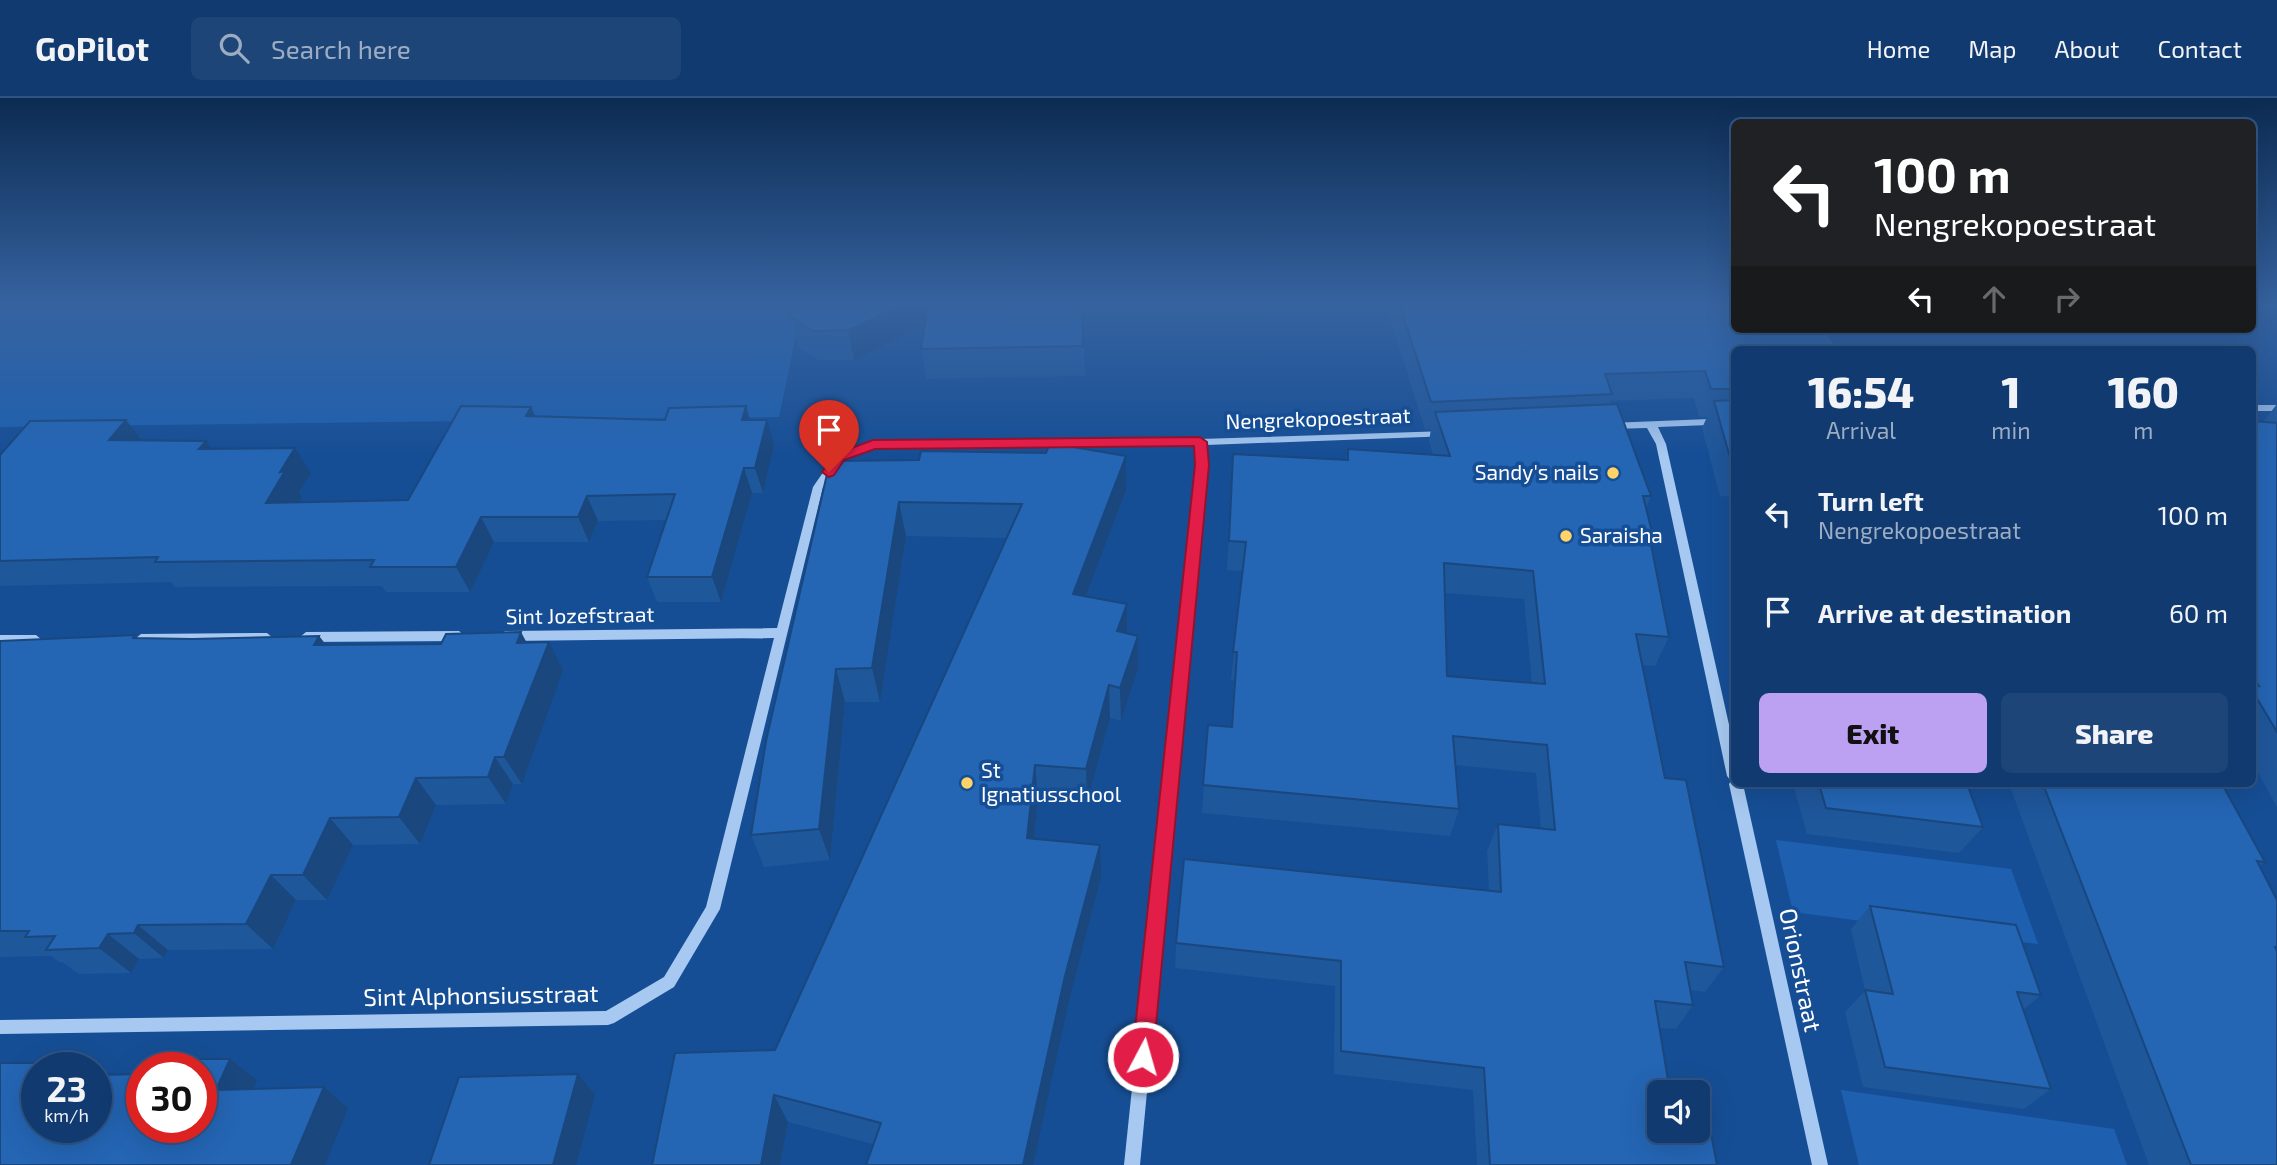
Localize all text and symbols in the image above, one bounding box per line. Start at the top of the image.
search box [191,17,681,80]
text: GoPilot [35,28,149,68]
icon: search [215,29,253,67]
text: Search here [271,33,411,64]
text: Home [1867,34,1930,63]
text: Map [1968,34,2016,63]
text: About [2054,34,2120,63]
text: Contact [2158,34,2242,63]
text: 100 m [1874,144,2011,203]
icon: left [1759,147,1850,238]
text: Nengrekopoestraat [1874,204,2156,242]
icon: left [1902,280,1940,318]
icon: ahead [1975,280,2013,318]
icon: right [2048,280,2086,318]
text: 16:54 [1808,366,1914,416]
text: 1 [2001,366,2020,416]
text: 160 [2108,366,2179,416]
pin [799,400,859,472]
street label: Nengrekopoestraat [1225,402,1411,433]
icon: arrive [810,411,848,449]
text: Arrival [1826,416,1896,444]
text: min [1991,416,2031,444]
text: m [2133,416,2153,444]
place label: Sandy's nails [1475,459,1599,484]
marker: Sandy's nails [1605,465,1621,481]
text: Turn left [1818,485,1924,516]
icon: left [1759,495,1797,533]
text: 100 m [2158,499,2228,530]
text: Nengrekopoestraat [1818,516,2021,544]
place label: Saraisha [1580,522,1663,547]
marker: Saraisha [1558,528,1574,544]
icon: arrive [1759,593,1797,631]
text: Arrive at destination [1818,597,2071,628]
text: 60 m [2169,597,2228,628]
street label: Sint Jozefstraat [505,601,654,628]
button: Exit [1759,693,1987,773]
button: Share [2001,693,2228,773]
place label: St Ignatiusschool [981,757,1122,806]
marker: St Ignatiusschool [959,775,975,791]
street label: Orionstraat [1774,905,1829,1034]
street label: Sint Alphonsiusstraat [363,978,599,1011]
position arrow [1106,1020,1180,1094]
speed limit sign: 30 [126,1052,217,1143]
text: 23 [46,1067,87,1109]
map controls [1647,1080,1710,1143]
button: sound [1647,1080,1710,1143]
text: km/h [44,1104,89,1126]

